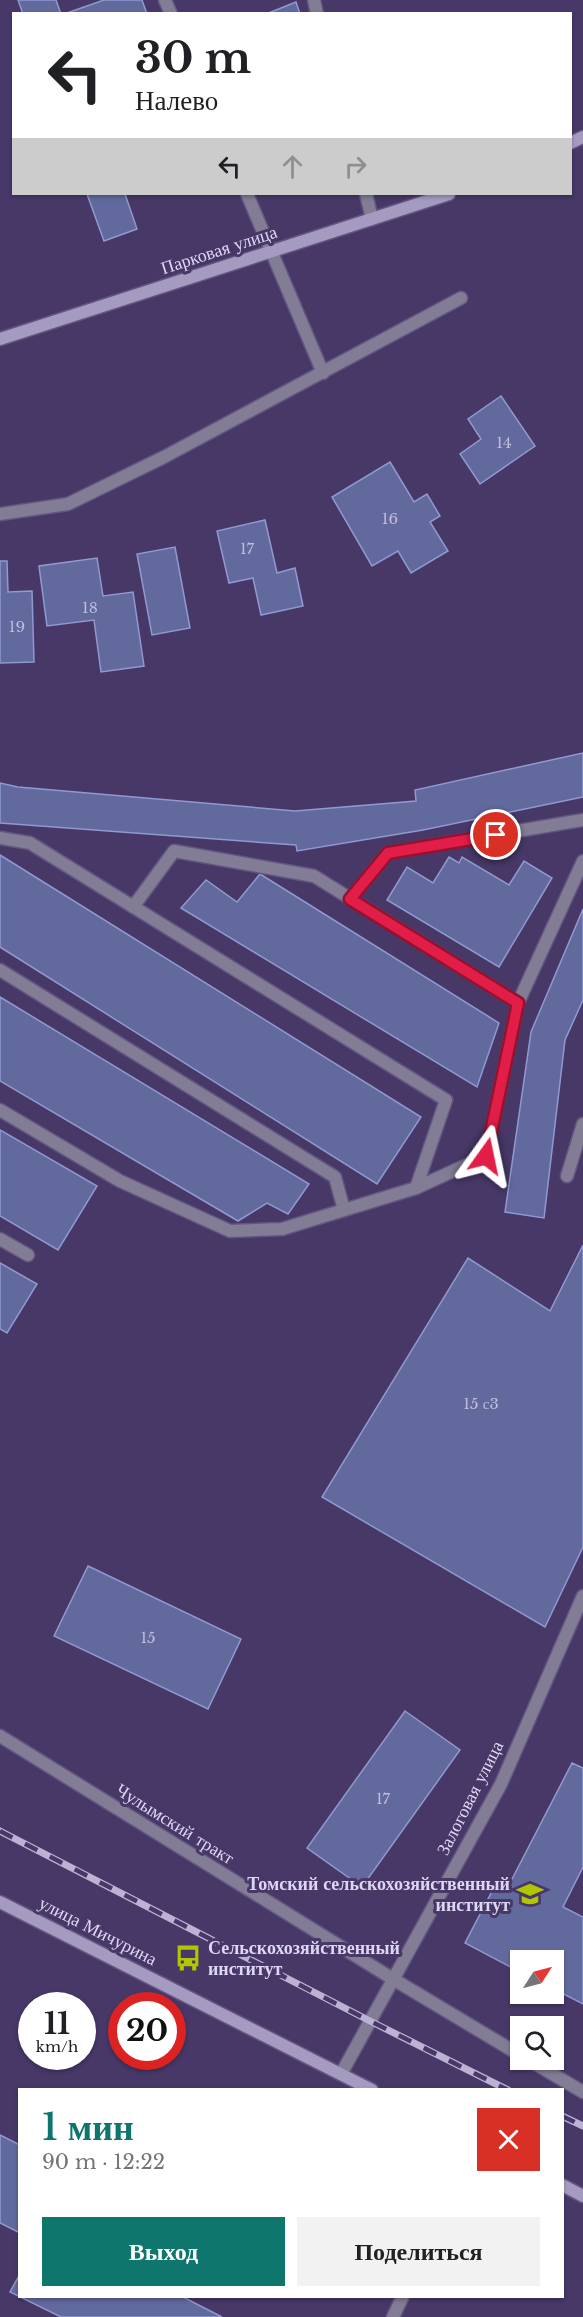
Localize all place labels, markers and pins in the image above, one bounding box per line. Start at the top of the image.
pin [470,809,521,860]
place label: Томский сельскохозяйственный институт [247,1873,510,1916]
school or university icon: Томский сельскохозяйственный институт [515,1879,545,1909]
place label: Сельскохозяйственный институт [208,1937,400,1980]
bus stop icon: Сельскохозяйственный институт [173,1943,203,1973]

